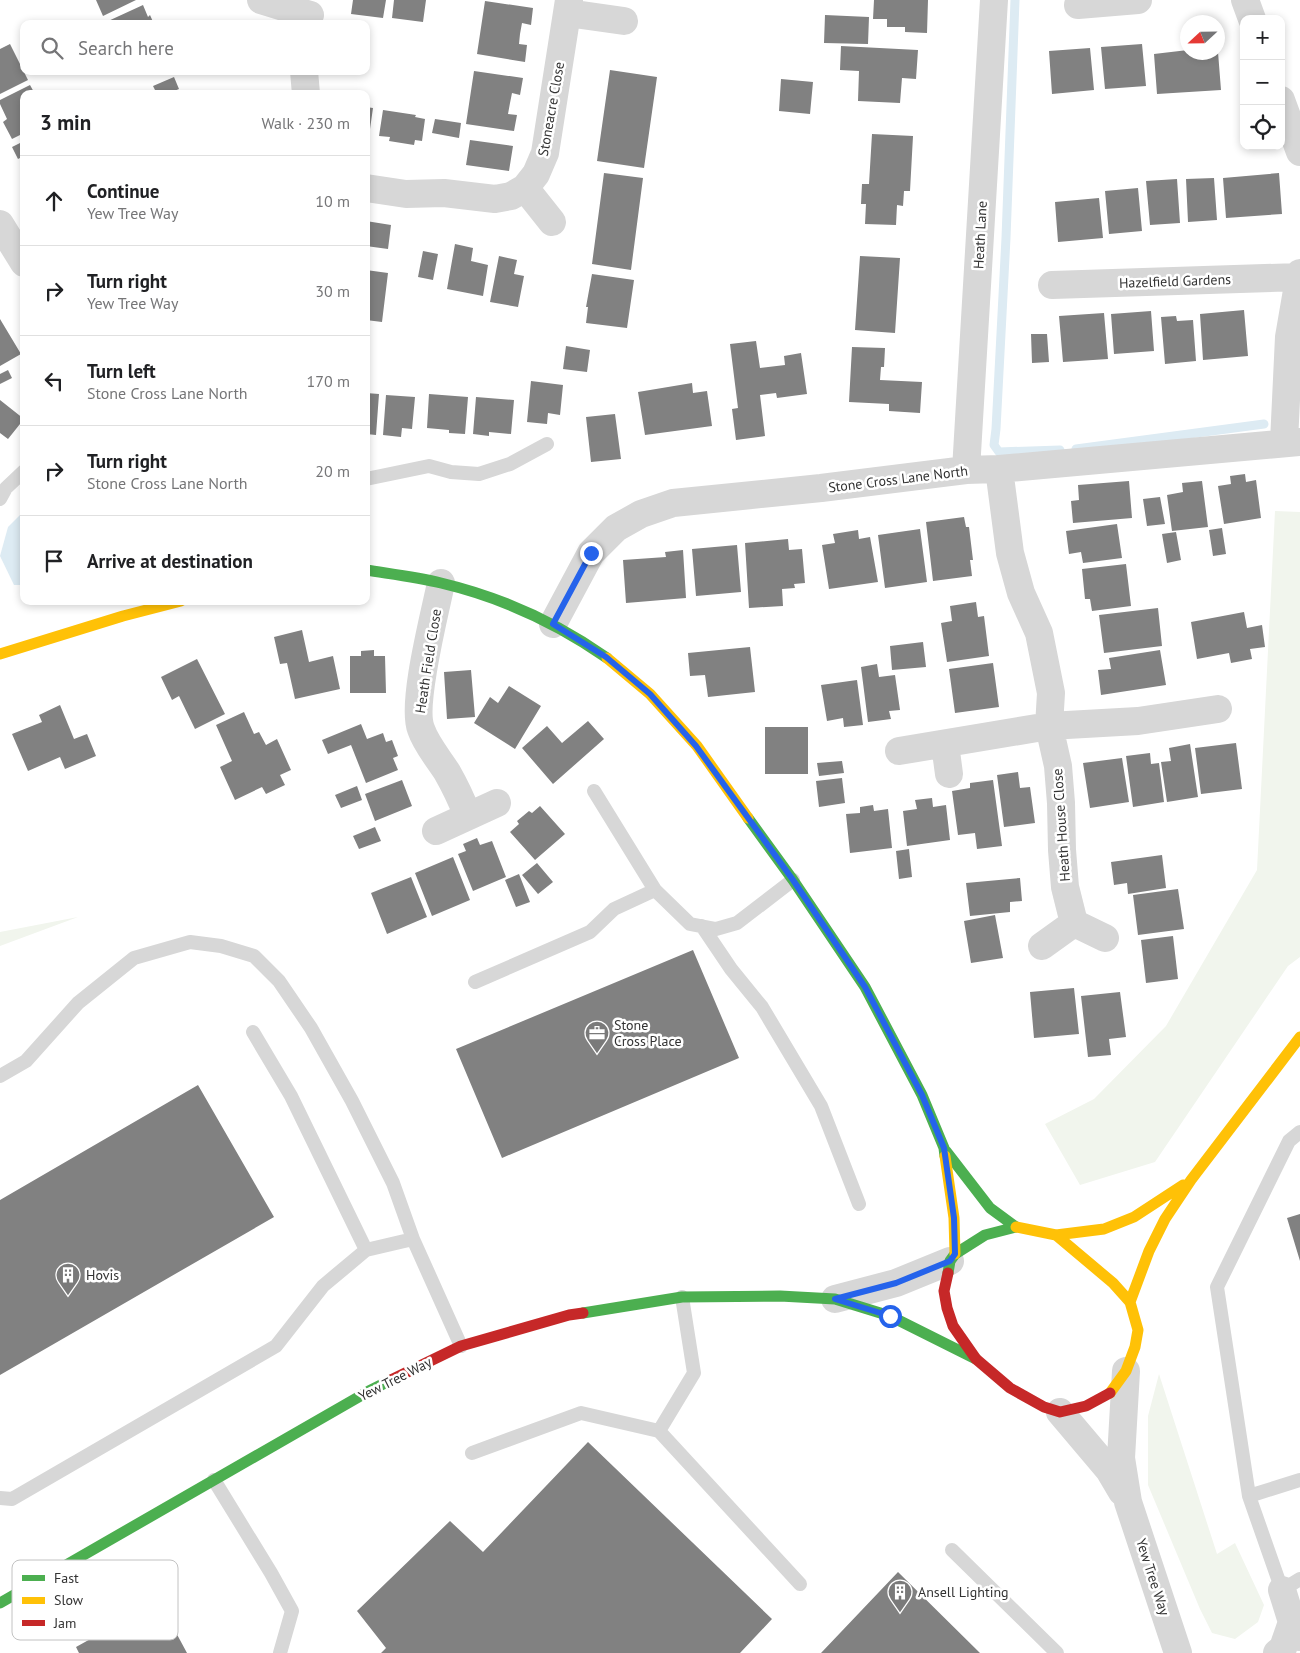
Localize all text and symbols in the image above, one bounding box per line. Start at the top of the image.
north arrow [1180,15,1225,60]
map controls [1240,15,1285,150]
button: + [1240,15,1285,60]
search box [20,20,370,75]
icon: search [38,34,66,62]
text: Search here [78,36,174,60]
street label: Stoneacre Close [534,60,568,158]
button: − [1240,60,1285,105]
button: locate [1240,105,1285,150]
text: 3 min [40,109,91,136]
text: Walk · 230 m [261,113,350,133]
text: Continue [87,179,159,203]
icon: ahead [40,187,68,215]
text: 10 m [315,191,350,211]
street label: Heath Lane [969,200,991,270]
text: Yew Tree Way [87,203,178,223]
text: Turn right [87,269,167,293]
street label: Hazelfield Gardens [1119,270,1231,292]
icon: right [40,277,68,305]
text: 30 m [315,281,350,301]
text: Yew Tree Way [87,293,178,313]
text: Turn left [87,359,156,383]
icon: left [40,367,68,395]
text: 170 m [307,371,350,391]
text: Stone Cross Lane North [87,383,248,403]
text: Turn right [87,449,167,473]
icon: right [40,457,68,485]
text: 20 m [315,461,350,481]
street label: Stone Cross Lane North [827,462,969,496]
text: Stone Cross Lane North [87,473,248,493]
route end [580,542,603,565]
icon: arrive [40,547,68,575]
text: Arrive at destination [87,549,253,573]
street label: Heath Field Close [411,607,445,715]
street label: Heath House Close [1048,768,1074,882]
place label: Stone Cross Place [614,1016,682,1050]
office icon: Stone Cross Place [584,1020,610,1054]
building icon: Hovis [55,1262,81,1296]
place label: Hovis [86,1266,119,1284]
route start [879,1305,902,1328]
street label: Yew Tree Way [355,1353,435,1405]
street label: Yew Tree Way [1132,1536,1174,1618]
legend [12,1560,178,1640]
text: Fast [54,1569,79,1587]
building icon: Ansell Lighting [887,1579,913,1613]
place label: Ansell Lighting [918,1583,1009,1601]
text: Slow [54,1591,84,1609]
text: Jam [53,1614,76,1632]

